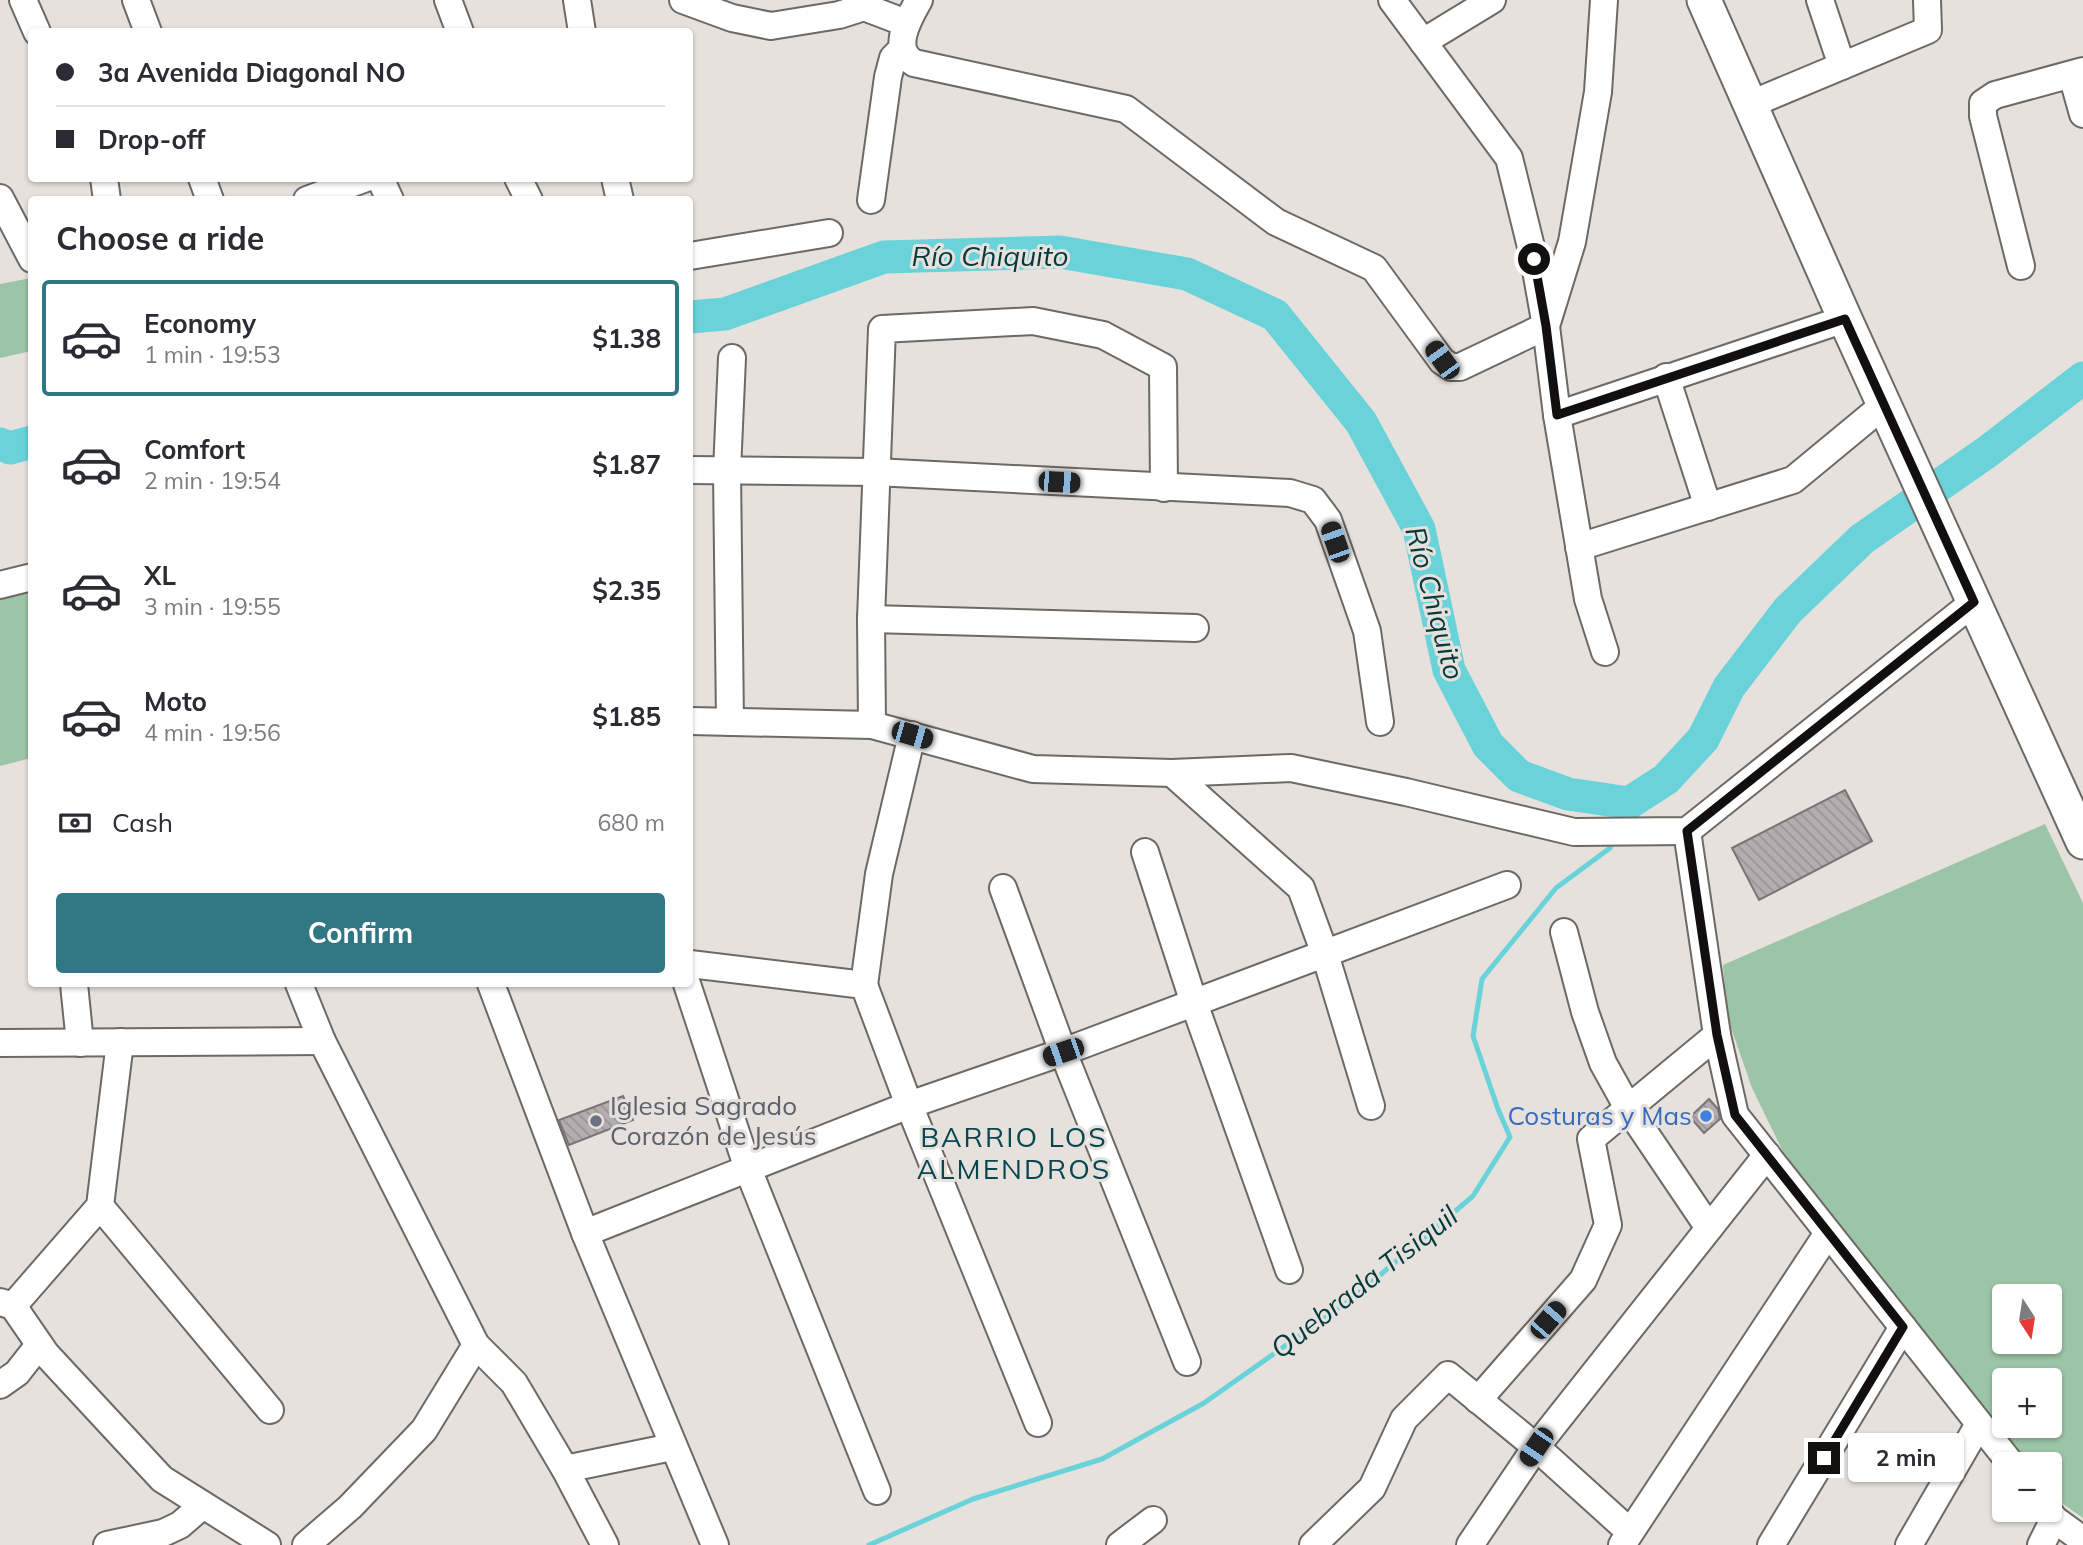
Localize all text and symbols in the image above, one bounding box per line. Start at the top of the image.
text: 3a Avenida Diagonal NO [98,56,406,89]
text: Drop-off [98,123,205,156]
text: Choose a ride [56,218,264,258]
water label: Río Chiquito [912,238,1068,273]
route start [1518,243,1550,275]
icon: car [60,307,123,370]
text: Economy [144,307,256,340]
text: $1.38 [592,322,661,355]
car [1422,337,1463,383]
text: 1 min · 19:53 [144,340,281,369]
icon: car [60,433,123,496]
text: Comfort [144,433,245,466]
text: $1.87 [592,448,661,481]
text: 2 min · 19:54 [144,466,281,495]
car [1038,470,1081,494]
car [1319,519,1352,565]
water label: Río Chiquito [1398,523,1473,683]
icon: car [60,559,123,622]
text: XL [144,559,176,592]
text: $2.35 [592,574,661,607]
text: 3 min · 19:55 [144,592,281,621]
icon: car [60,685,123,748]
text: Moto [144,685,207,718]
text: $1.85 [592,700,661,733]
text: 4 min · 19:56 [144,718,281,747]
car [889,719,936,751]
icon: cash [56,804,94,842]
text: Cash [112,806,173,839]
text: 680 m [597,808,665,837]
button: Confirm [56,893,665,973]
car [1040,1035,1087,1069]
place label: Iglesia Sagrado Corazón de Jesús [610,1089,817,1152]
place label: Costuras y Mas [1507,1099,1692,1132]
marker: Costuras y Mas [1698,1108,1714,1124]
marker: Iglesia Sagrado Corazón de Jesús [588,1113,604,1129]
district label: BARRIO LOS ALMENDROS [917,1119,1111,1186]
water label: Quebrada Tisiquil [1263,1197,1465,1366]
north arrow [1992,1284,2062,1354]
map controls [1992,1284,2062,1522]
car [1527,1297,1570,1343]
button: + [1992,1368,2062,1438]
car [1516,1424,1557,1470]
callout: 2 min [1848,1434,1964,1482]
route end [1808,1442,1840,1474]
text: 2 min [1876,1443,1936,1472]
button: − [1992,1452,2062,1522]

